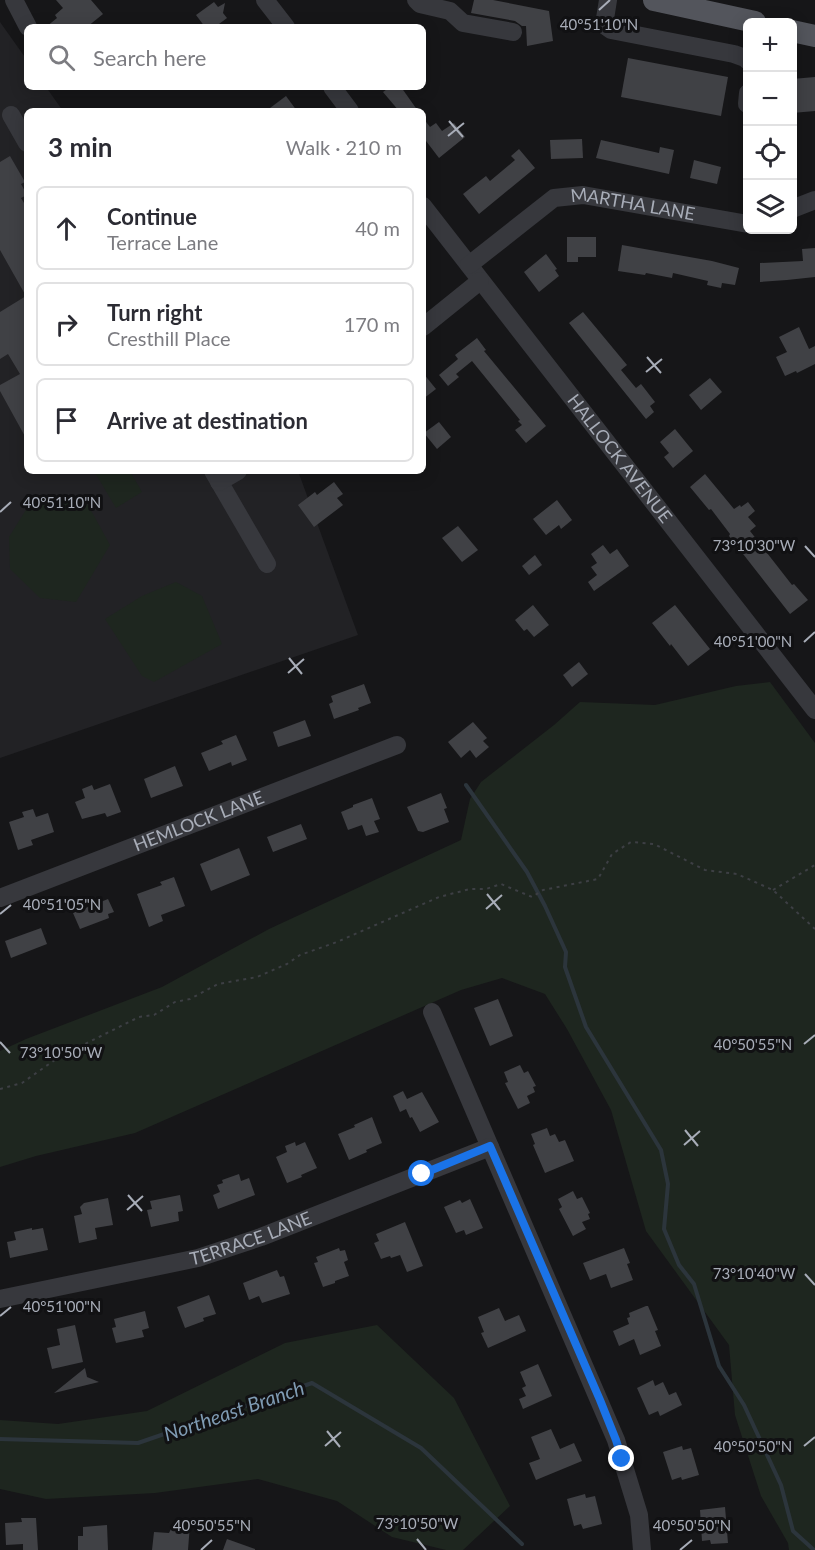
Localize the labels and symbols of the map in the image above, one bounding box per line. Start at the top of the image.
text: 40°51'10"N [560,15,638,33]
street label: MARTHA LANE [569,183,697,225]
street label: HALLOCK AVENUE [563,389,677,527]
text: 40°51'10"N [23,493,101,511]
text: 73°10'30"W [713,536,796,554]
text: 40°51'00"N [714,632,792,650]
street label: HEMLOCK LANE [130,785,267,856]
text: 40°51'05"N [23,895,101,913]
text: 40°50'55"N [714,1035,792,1053]
text: 73°10'50"W [20,1043,103,1061]
route start [408,1160,434,1186]
street label: TERRACE LANE [187,1206,314,1269]
text: 73°10'40"W [713,1264,796,1282]
text: 40°51'00"N [23,1297,101,1315]
water label: Northeast Branch [160,1375,307,1445]
text: 40°50'50"N [714,1437,792,1455]
route end [608,1445,634,1471]
text: 73°10'50"W [376,1514,459,1532]
text: 40°50'55"N [173,1516,251,1534]
text: 40°50'50"N [653,1516,731,1534]

